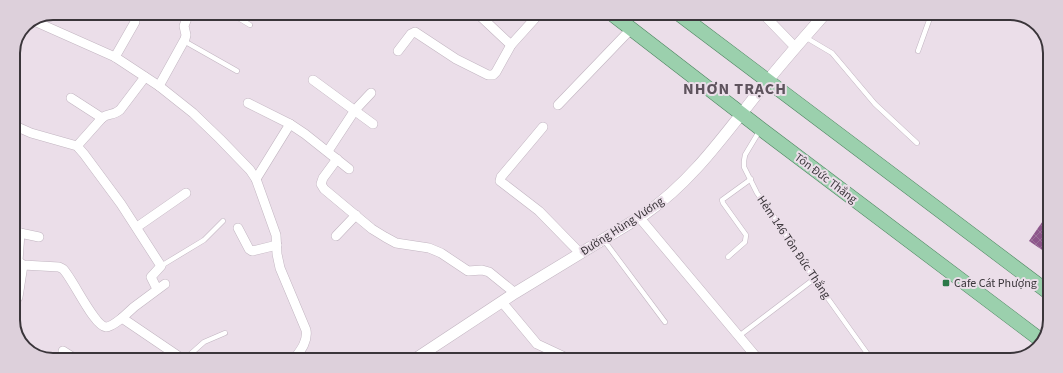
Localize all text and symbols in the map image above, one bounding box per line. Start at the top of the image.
district label: NHƠN TRẠCH [683,78,787,100]
street label: Tôn Đức Thắng [791,149,861,208]
street label: Hẻm 146 Tôn Đức Thắng [753,192,835,302]
street label: Đường Hùng Vương [577,193,667,260]
place label: Cafe Cát Phượng [954,275,1037,292]
marker: Cafe Cát Phượng [941,278,951,288]

